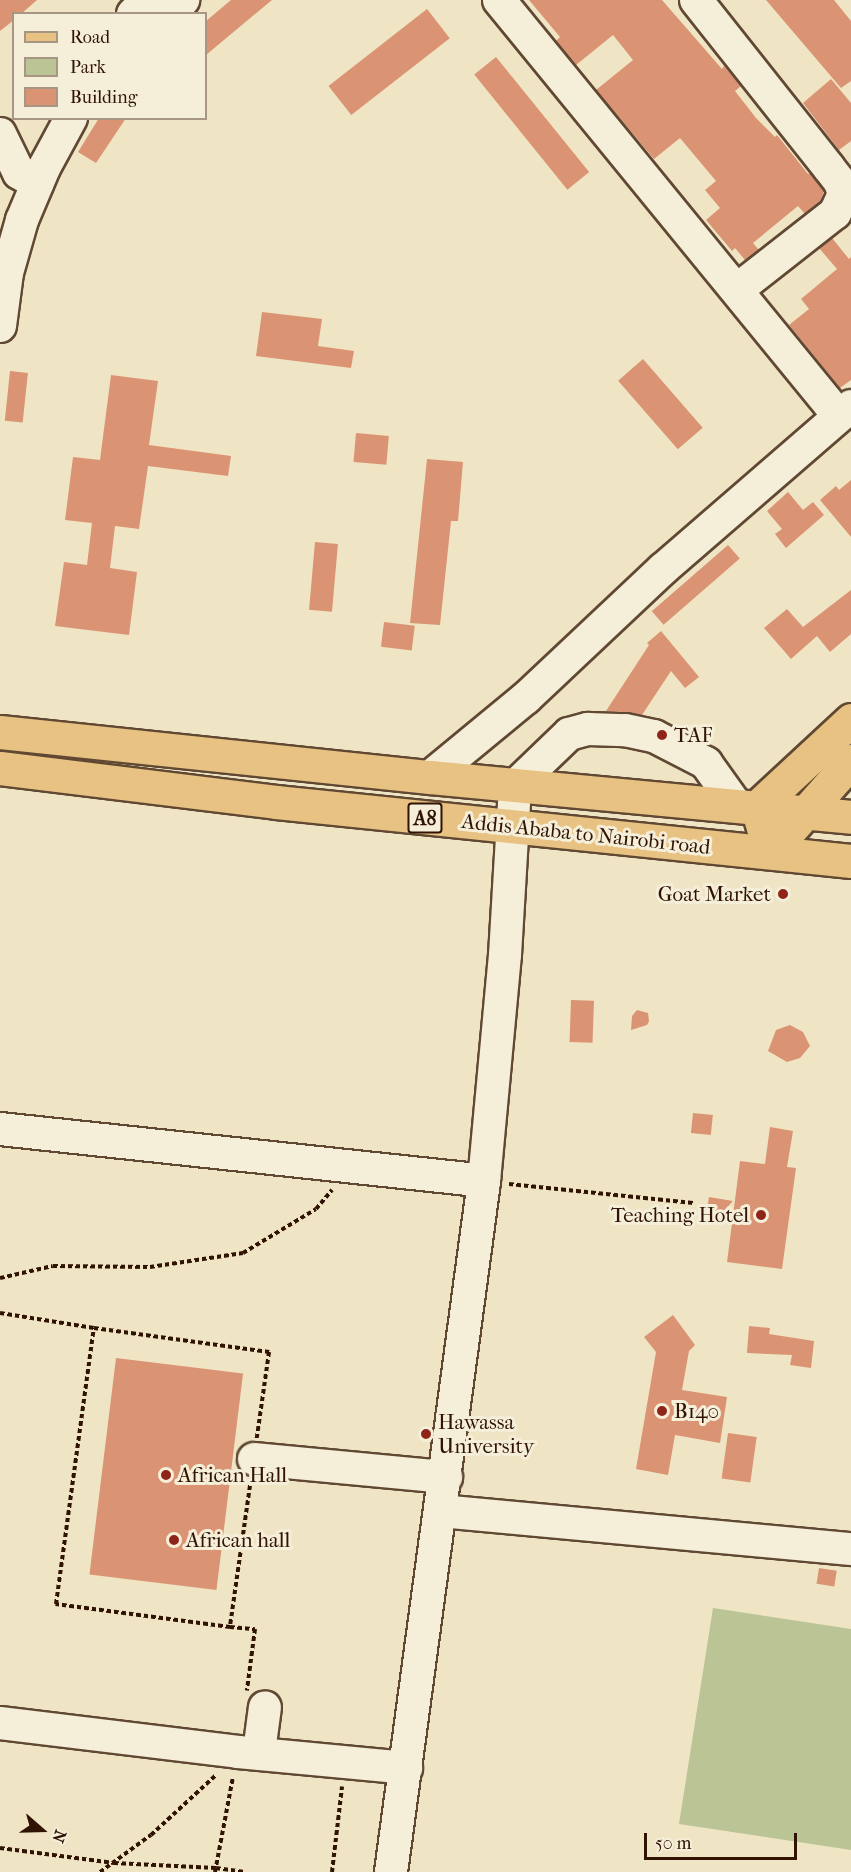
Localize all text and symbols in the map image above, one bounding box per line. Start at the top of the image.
legend [12,12,207,120]
text: Road [70,27,110,48]
text: Park [70,57,106,78]
text: Building [70,87,137,108]
place label: TAF [674,722,713,748]
marker: TAF [655,728,669,742]
road number: A8 [407,801,443,835]
street label: Addis Ababa to Nairobi road [460,808,712,860]
place label: Goat Market [658,881,771,907]
marker: Goat Market [776,887,790,901]
place label: Teaching Hotel [611,1202,749,1228]
marker: Teaching Hotel [754,1208,768,1222]
place label: B140 [674,1398,719,1424]
marker: B140 [655,1404,669,1418]
place label: Hawassa University [438,1409,534,1459]
marker: Hawassa University [419,1427,433,1441]
place label: African Hall [178,1462,287,1488]
marker: African Hall [159,1468,173,1482]
place label: African hall [186,1527,290,1553]
marker: African hall [167,1533,181,1547]
north arrow [12,1800,72,1860]
scale bar [647,1821,800,1859]
text: N [48,1827,70,1845]
text: 50 m [655,1833,691,1854]

